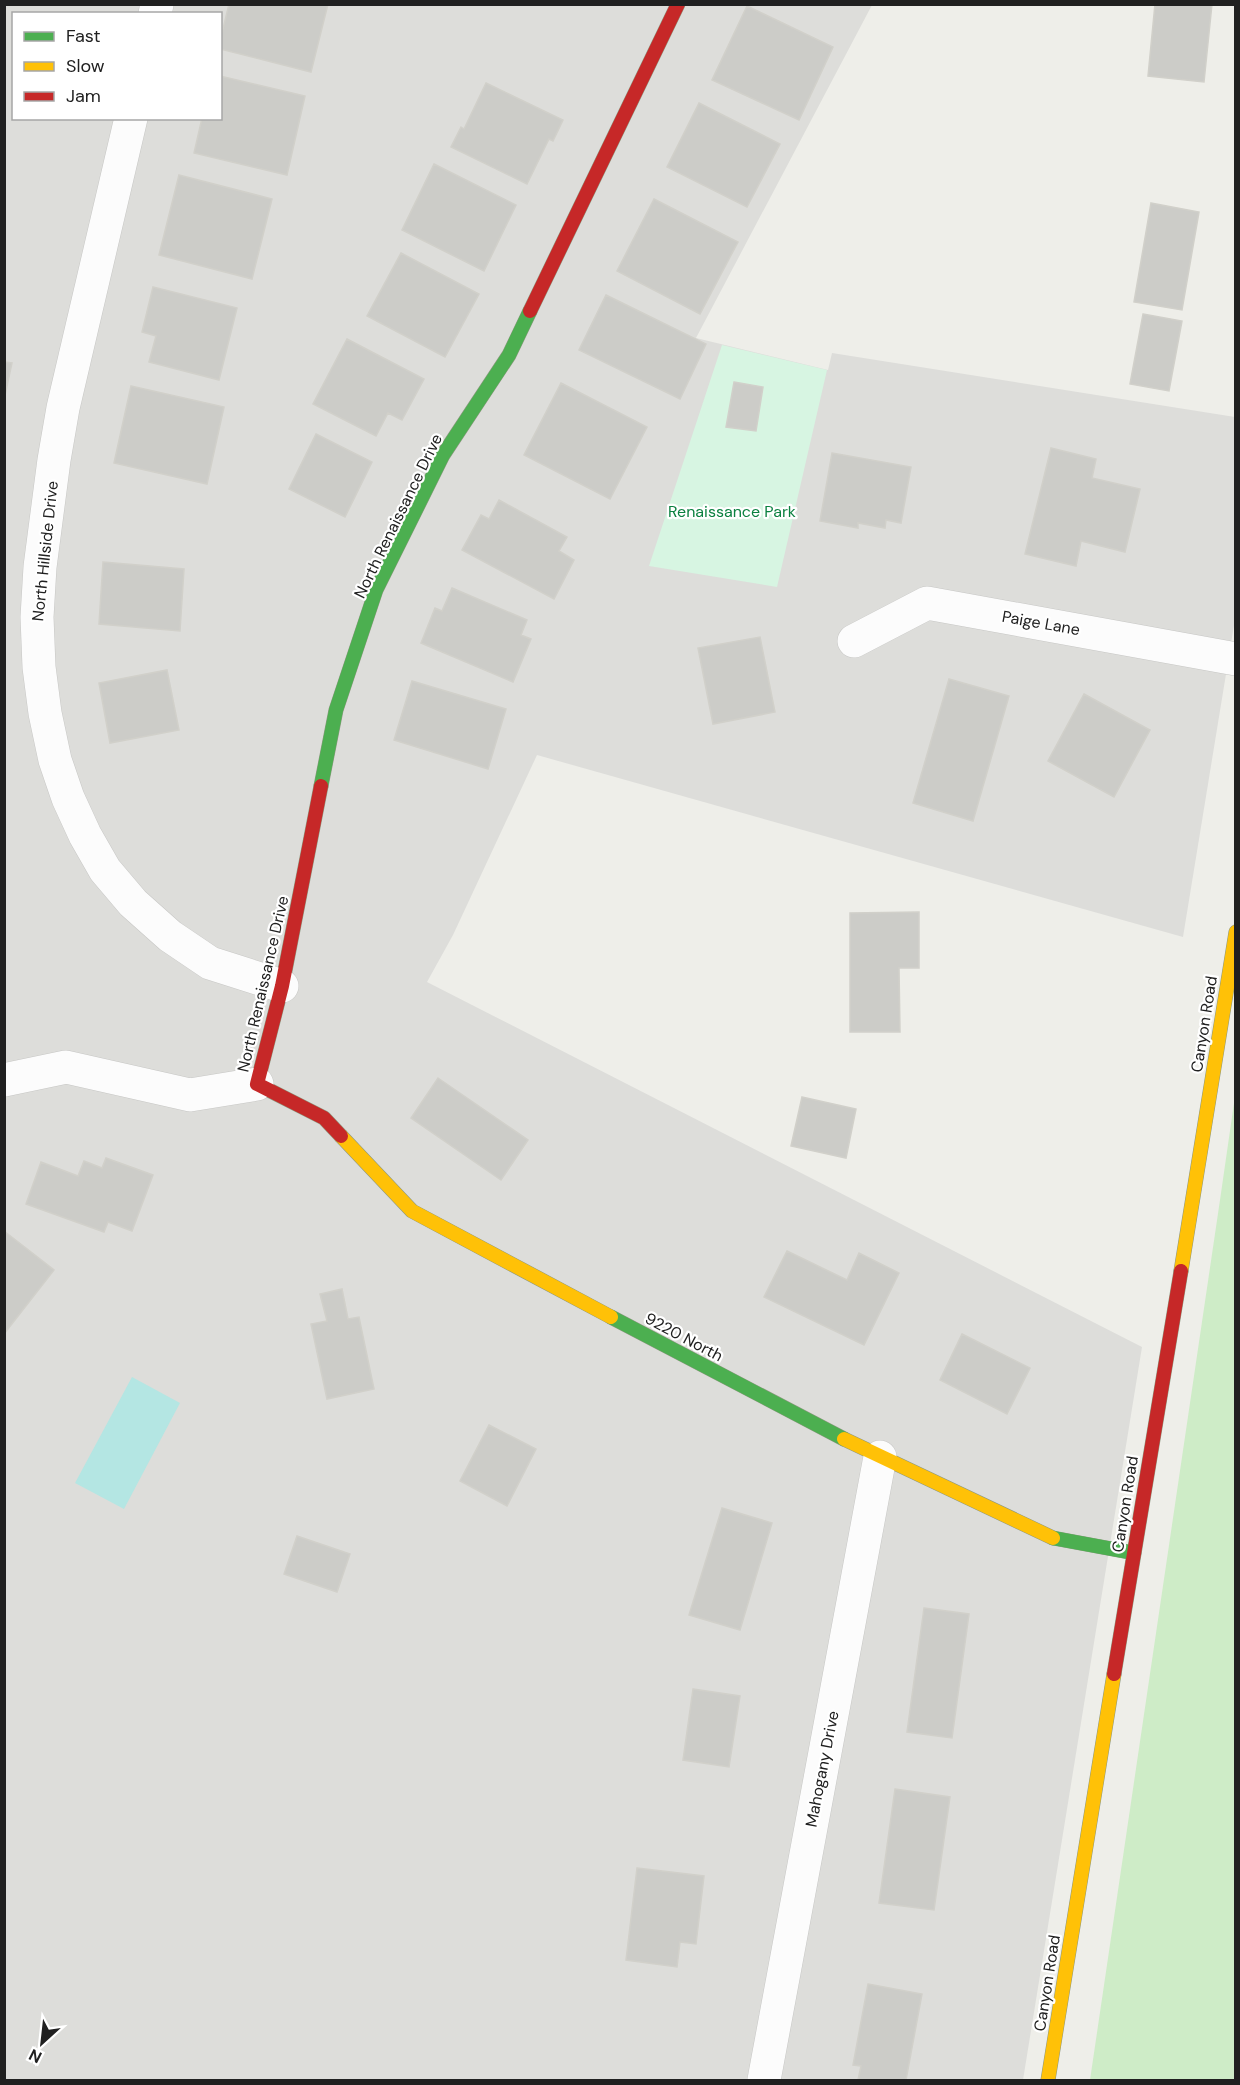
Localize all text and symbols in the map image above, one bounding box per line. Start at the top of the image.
legend [12,12,222,120]
text: Fast [66,24,101,48]
text: Slow [66,54,105,78]
text: Jam [66,84,101,108]
street label: North Renaissance Drive [349,430,447,602]
street label: North Hillside Drive [27,480,63,622]
park label: Renaissance Park [668,501,796,522]
street label: Paige Lane [1000,606,1082,640]
street label: North Renaissance Drive [232,894,294,1074]
street label: Canyon Road [1186,974,1222,1074]
street label: 9220 North [641,1308,727,1366]
street label: Canyon Road [1107,1454,1143,1554]
street label: Mahogany Drive [800,1709,844,1829]
street label: Canyon Road [1029,1933,1065,2033]
north arrow [12,2013,72,2073]
text: N [25,2044,45,2068]

